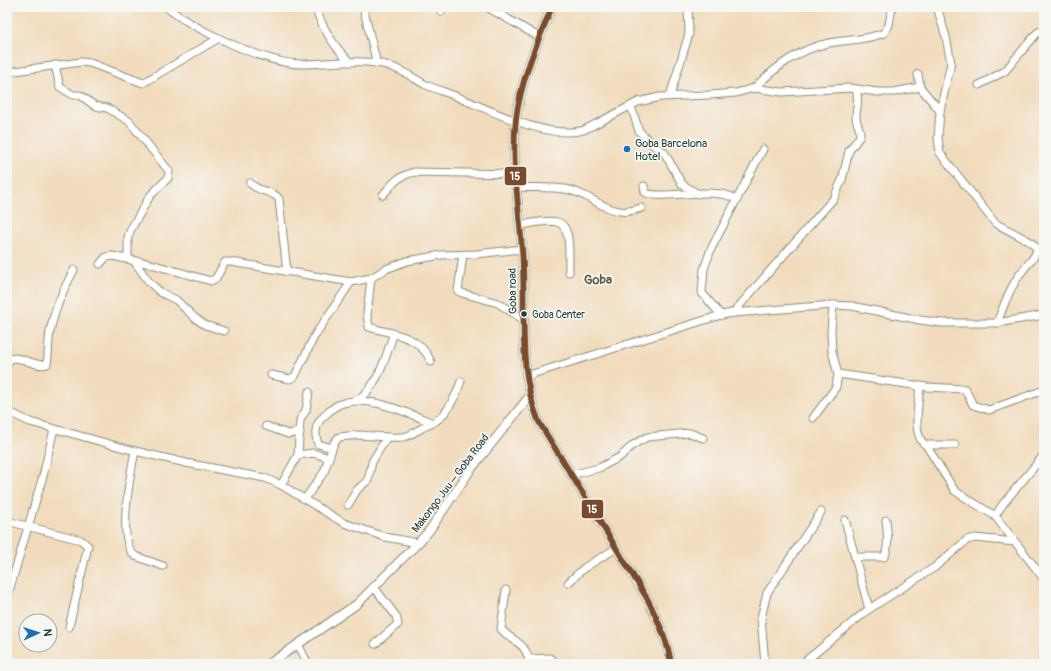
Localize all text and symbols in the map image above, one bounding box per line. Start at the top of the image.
place label: Goba Barcelona Hotel [635,137,707,163]
marker: Goba Barcelona Hotel [622,144,632,154]
line badge: 15 [504,166,527,186]
text: 15 [510,170,520,183]
street label: Goba road [506,268,519,314]
district label: Goba [584,272,612,288]
marker: Goba Center [519,309,529,319]
place label: Goba Center [532,309,585,321]
street label: Makongo Juu – Goba Road [409,431,492,535]
line badge: 15 [581,499,604,519]
text: 15 [587,503,597,516]
north arrow [18,613,58,653]
text: N [41,628,54,637]

